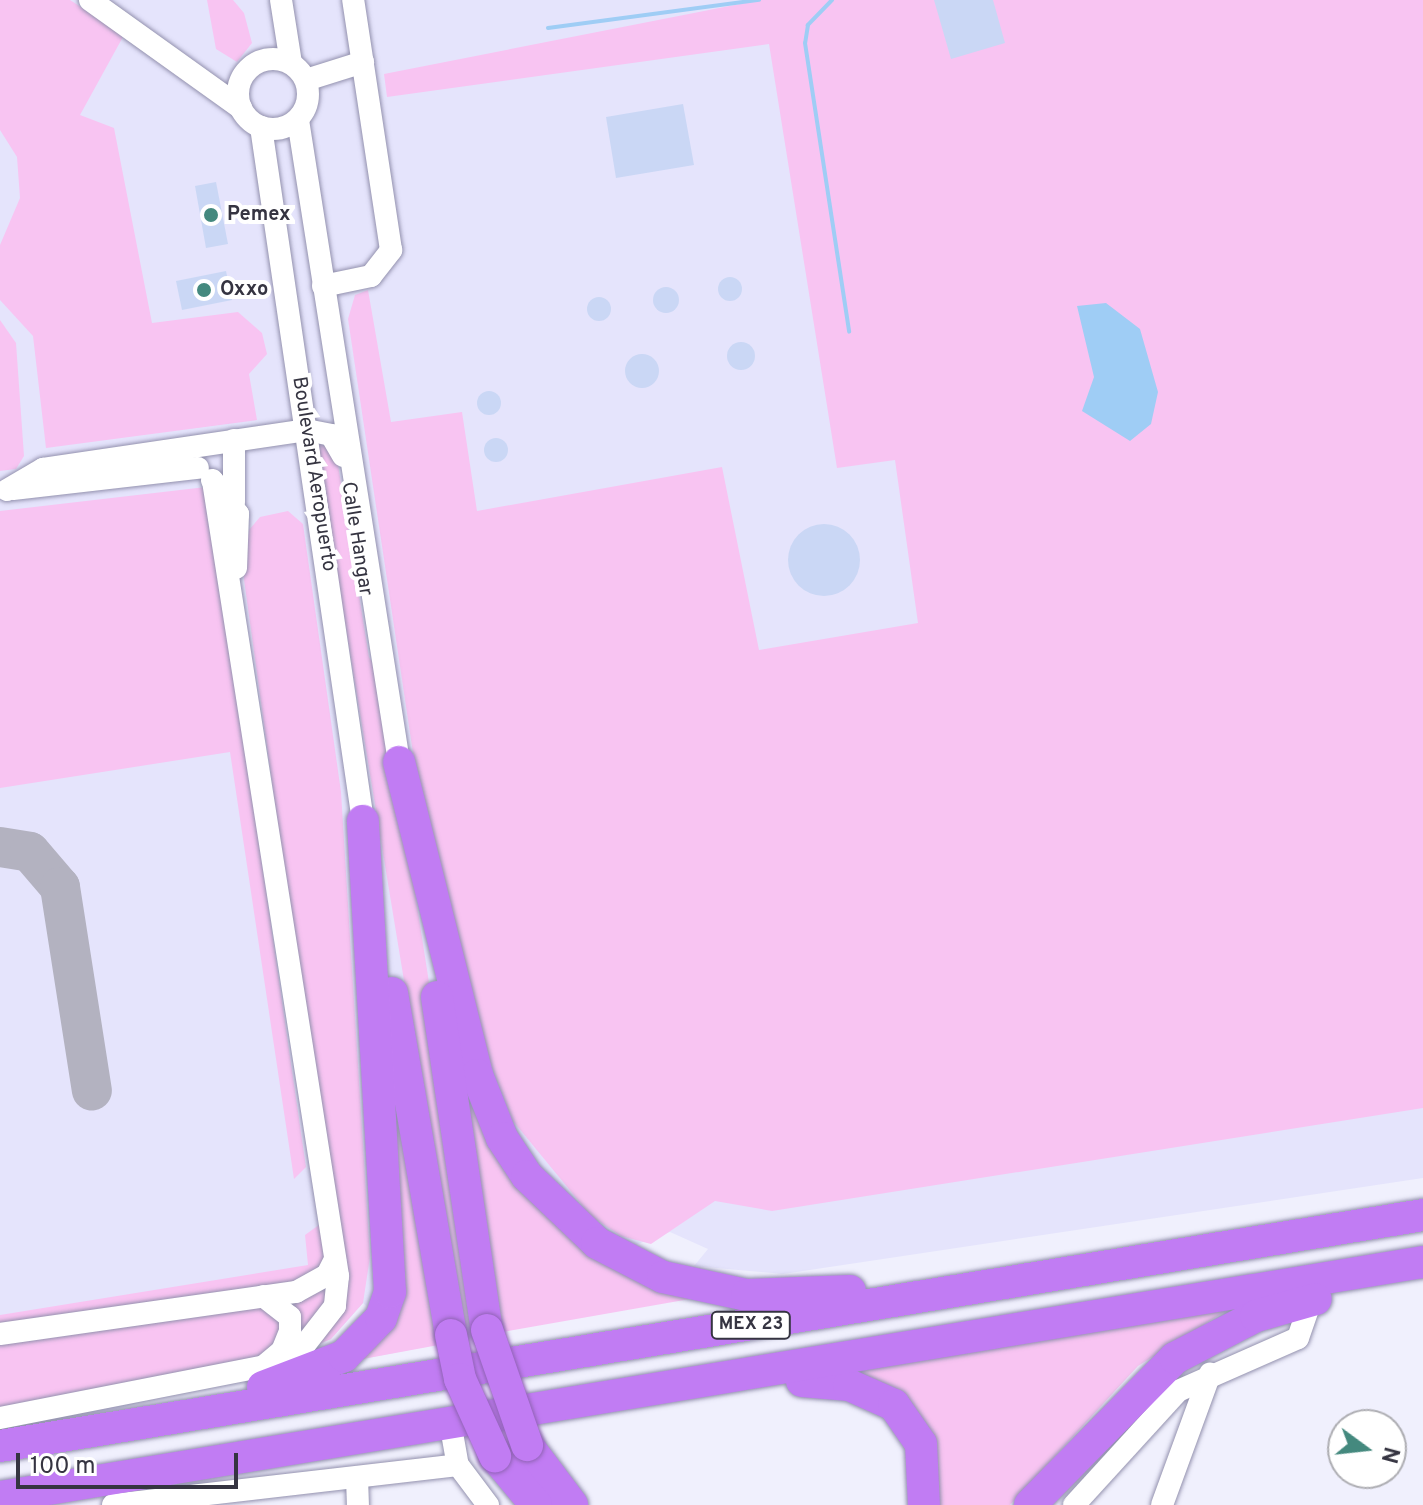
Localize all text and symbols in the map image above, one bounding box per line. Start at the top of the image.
place label: Pemex [227,203,291,227]
marker: Pemex [202,206,220,224]
place label: Oxxo [220,278,268,302]
marker: Oxxo [195,281,213,299]
street label: Boulevard Aeropuerto [286,374,340,574]
street label: Calle Hangar [335,480,377,598]
road number: MEX 23 [709,1311,793,1339]
north arrow [1327,1409,1407,1489]
scale bar [20,1437,242,1487]
text: N [1374,1444,1404,1466]
text: 100 m [30,1452,96,1482]

